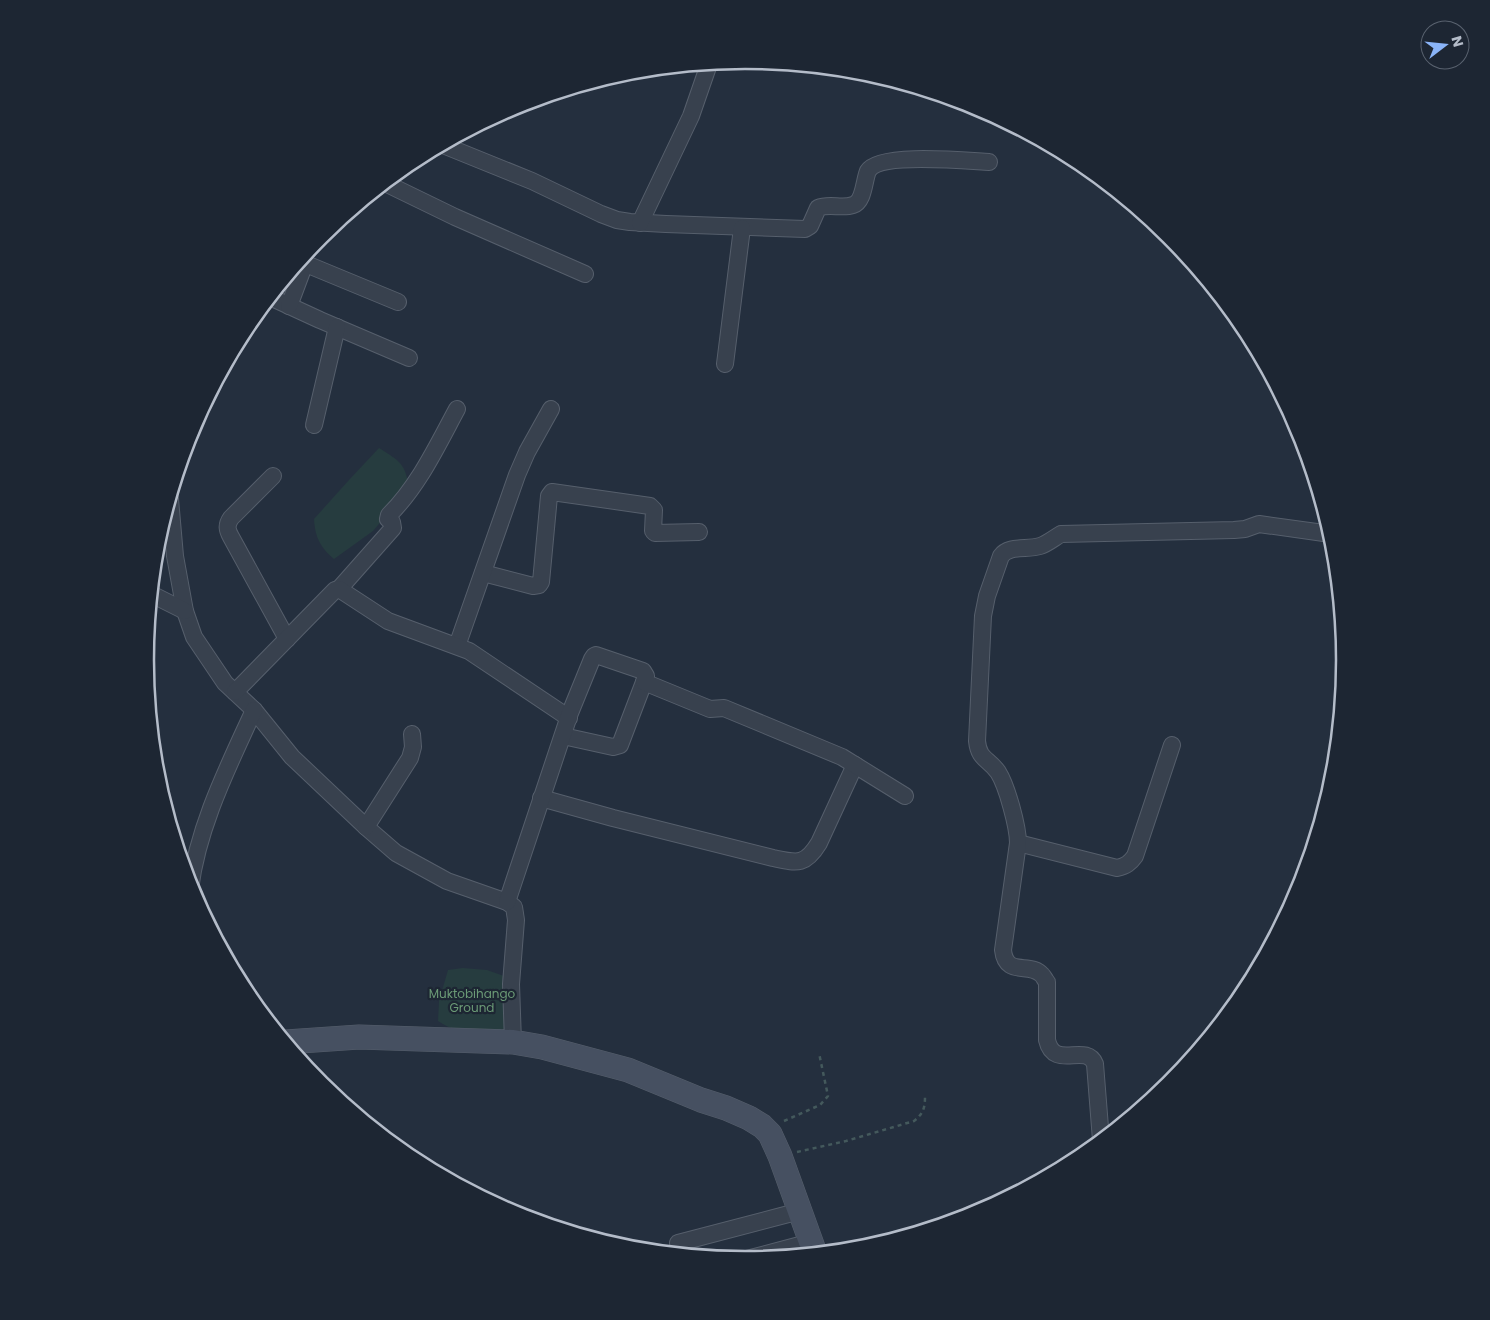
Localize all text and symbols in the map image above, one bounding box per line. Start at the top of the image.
north arrow [1420,20,1470,70]
text: N [1446,34,1469,49]
park label: Muktobihango Ground [429,985,516,1016]

